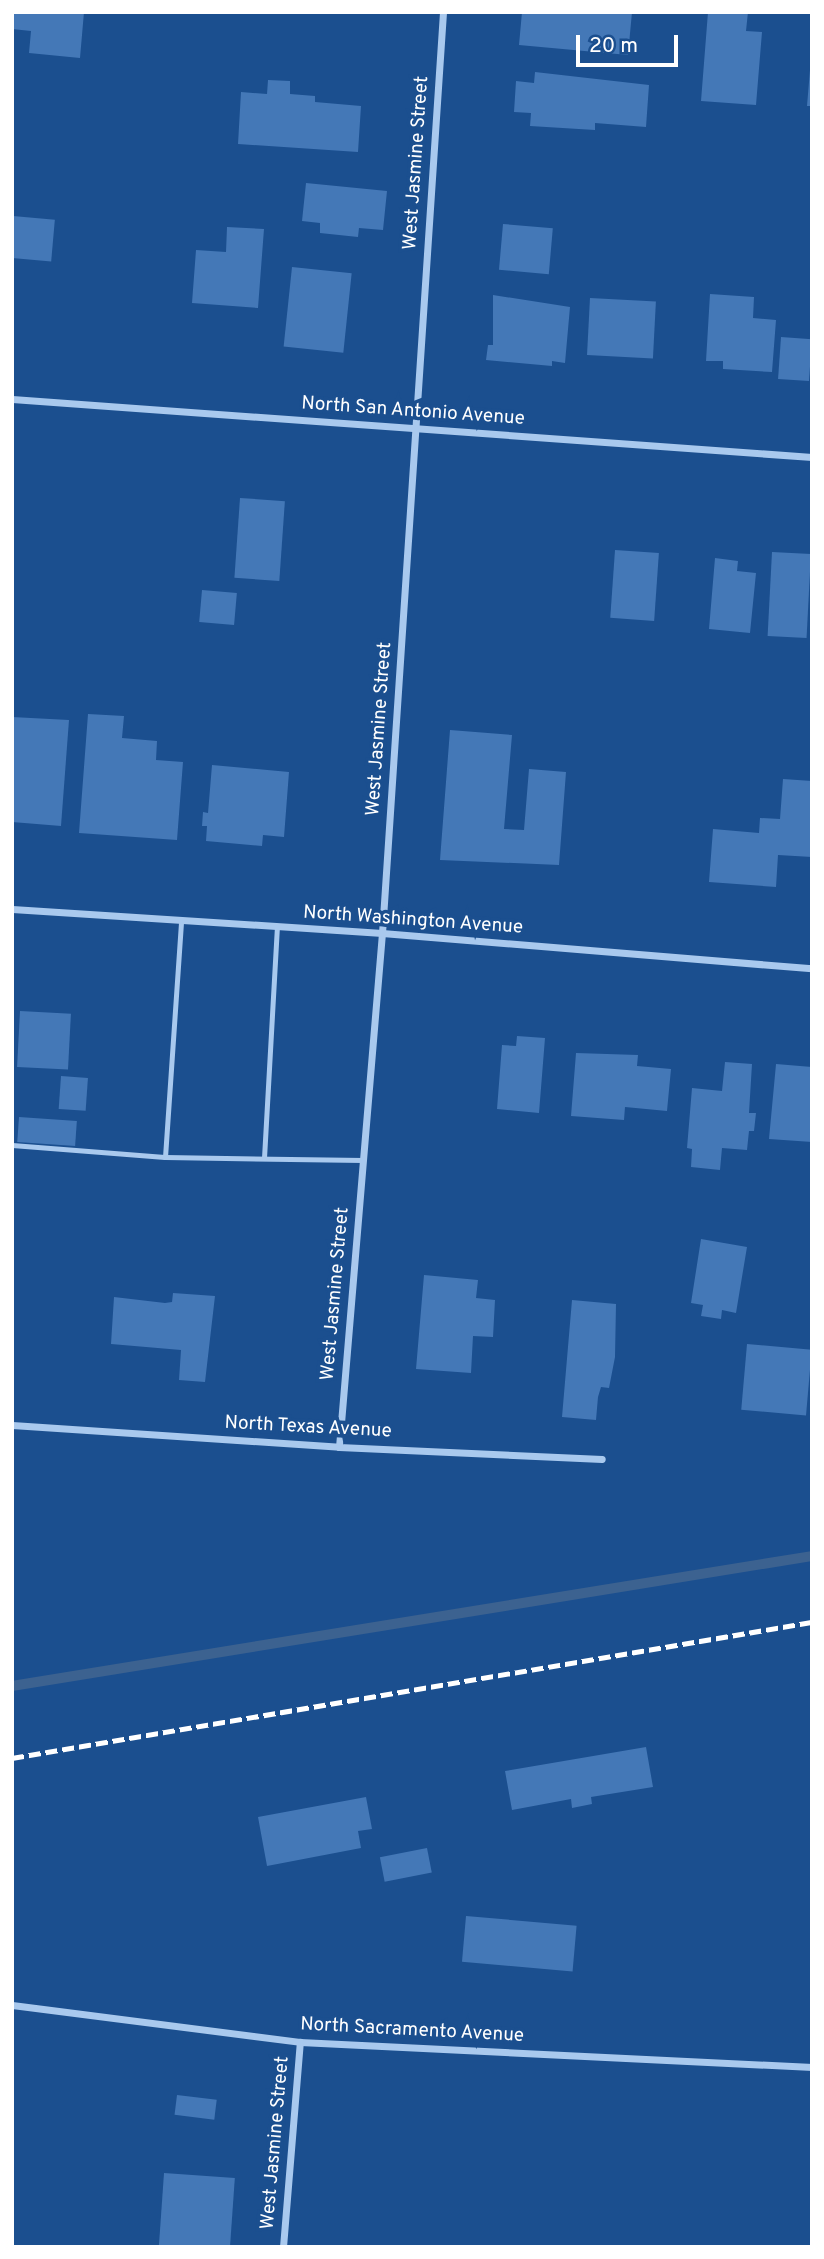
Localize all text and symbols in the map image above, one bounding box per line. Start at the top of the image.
scale bar [579,21,680,65]
text: 20 m [589,33,638,60]
street label: West Jasmine Street [400,75,434,251]
street label: North San Antonio Avenue [300,393,526,431]
street label: West Jasmine Street [363,641,397,817]
street label: North Washington Avenue [302,902,524,940]
street label: West Jasmine Street [317,1206,355,1382]
street label: North Texas Avenue [223,1412,393,1444]
street label: North Sacramento Avenue [299,2014,525,2048]
street label: West Jasmine Street [257,2055,295,2231]

